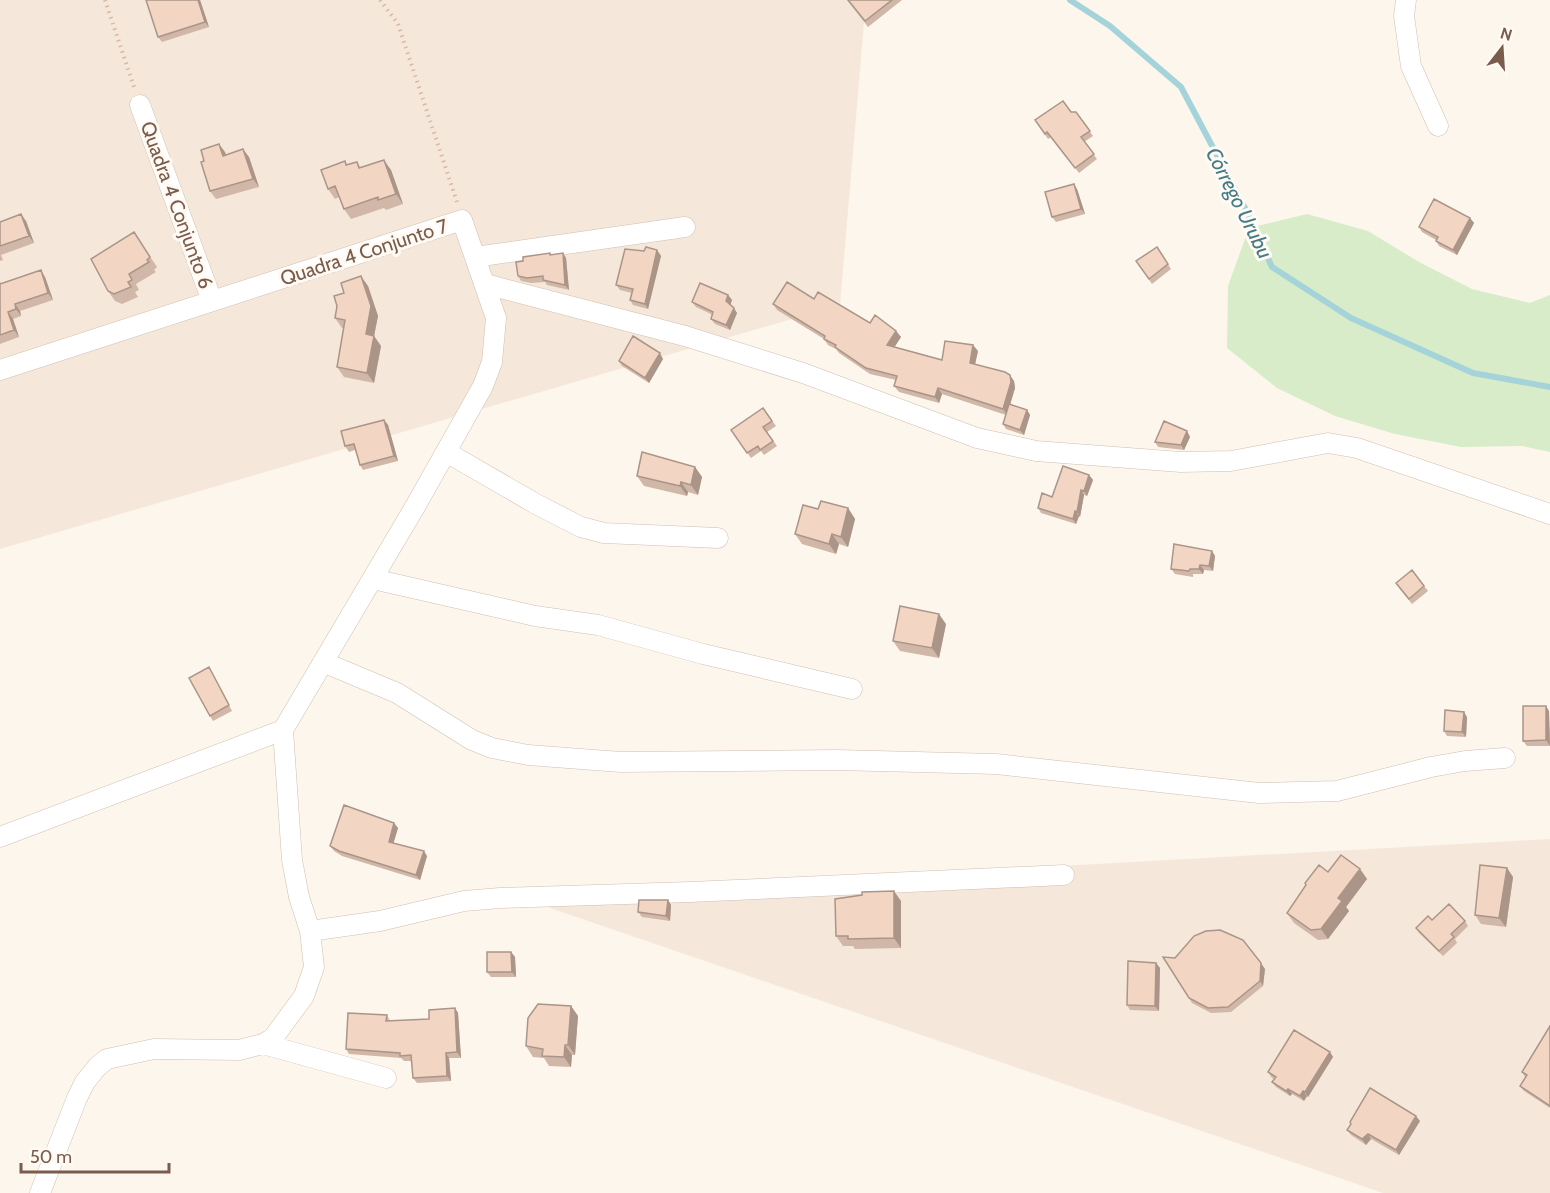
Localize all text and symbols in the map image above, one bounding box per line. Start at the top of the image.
north arrow [1472,18,1532,78]
text: N [1498,23,1514,45]
street label: Quadra 4 Conjunto 6 [136,118,218,292]
water label: Córrego Urubu [1201,143,1278,262]
street label: Quadra 4 Conjunto 7 [277,214,451,290]
scale bar [21,1136,170,1174]
text: 50 m [30,1146,72,1168]

